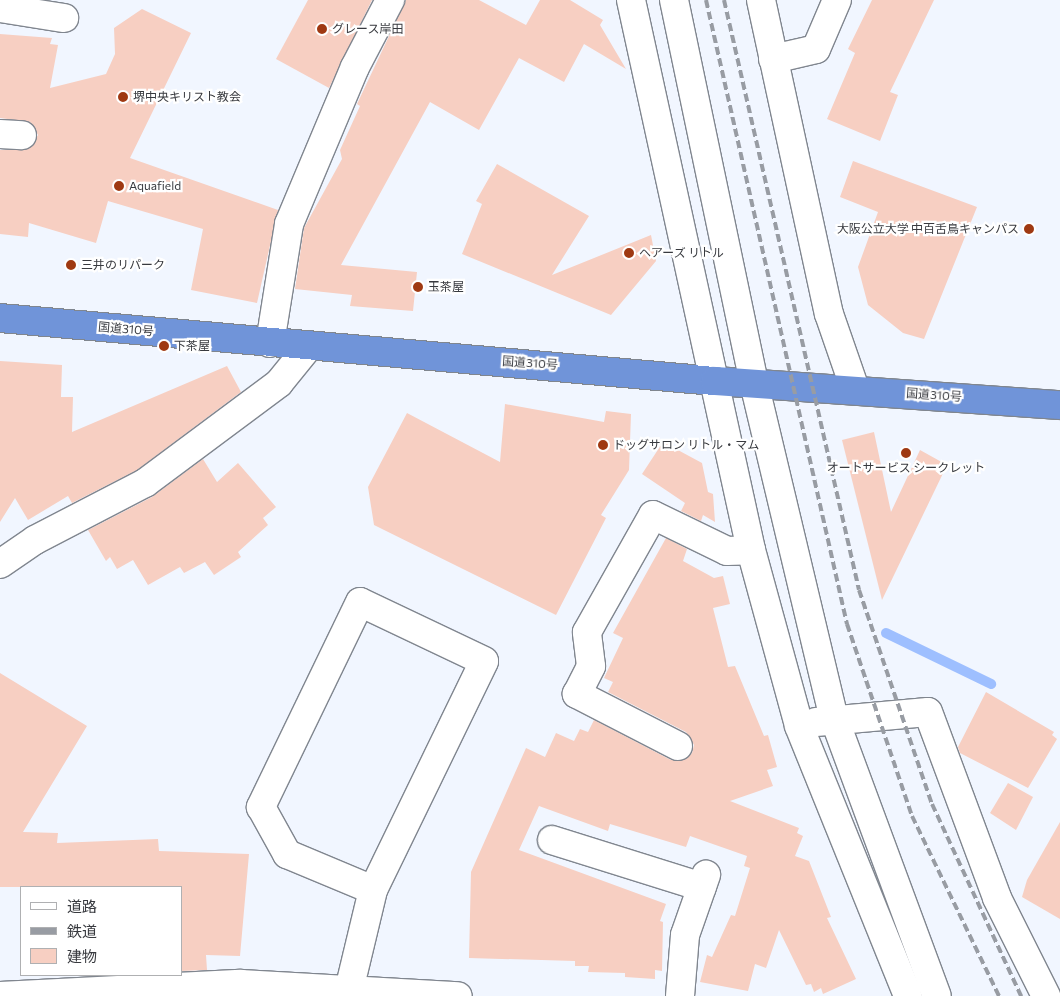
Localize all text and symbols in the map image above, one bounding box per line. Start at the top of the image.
place label: グレース岸田 [332,22,404,36]
marker: グレース岸田 [316,23,328,35]
place label: 堺中央キリスト教会 [133,90,241,104]
marker: 堺中央キリスト教会 [117,91,129,103]
place label: Aquafield [129,179,181,193]
marker: Aquafield [113,180,125,192]
place label: 大阪公立大学 中百舌鳥キャンパス [837,222,1019,236]
marker: 大阪公立大学 中百舌鳥キャンパス [1023,223,1035,235]
place label: ヘアーズ リトル [639,246,725,260]
marker: ヘアーズ リトル [623,247,635,259]
place label: 三井のリパーク [81,258,165,272]
marker: 三井のリパーク [65,259,77,271]
place label: 玉茶屋 [428,280,464,294]
marker: 玉茶屋 [412,281,424,293]
street label: 国道310号 [98,319,154,339]
place label: 下茶屋 [174,339,210,353]
marker: 下茶屋 [158,340,170,352]
street label: 国道310号 [502,354,558,372]
street label: 国道310号 [906,386,962,404]
place label: ドッグサロン リトル・マム [613,438,759,452]
marker: ドッグサロン リトル・マム [597,439,609,451]
marker: オートサービス シークレット [900,447,912,459]
place label: オートサービス シークレット [827,461,985,475]
legend [20,886,182,976]
text: 道路 [67,897,97,915]
text: 鉄道 [67,922,97,940]
text: 建物 [67,947,97,965]

